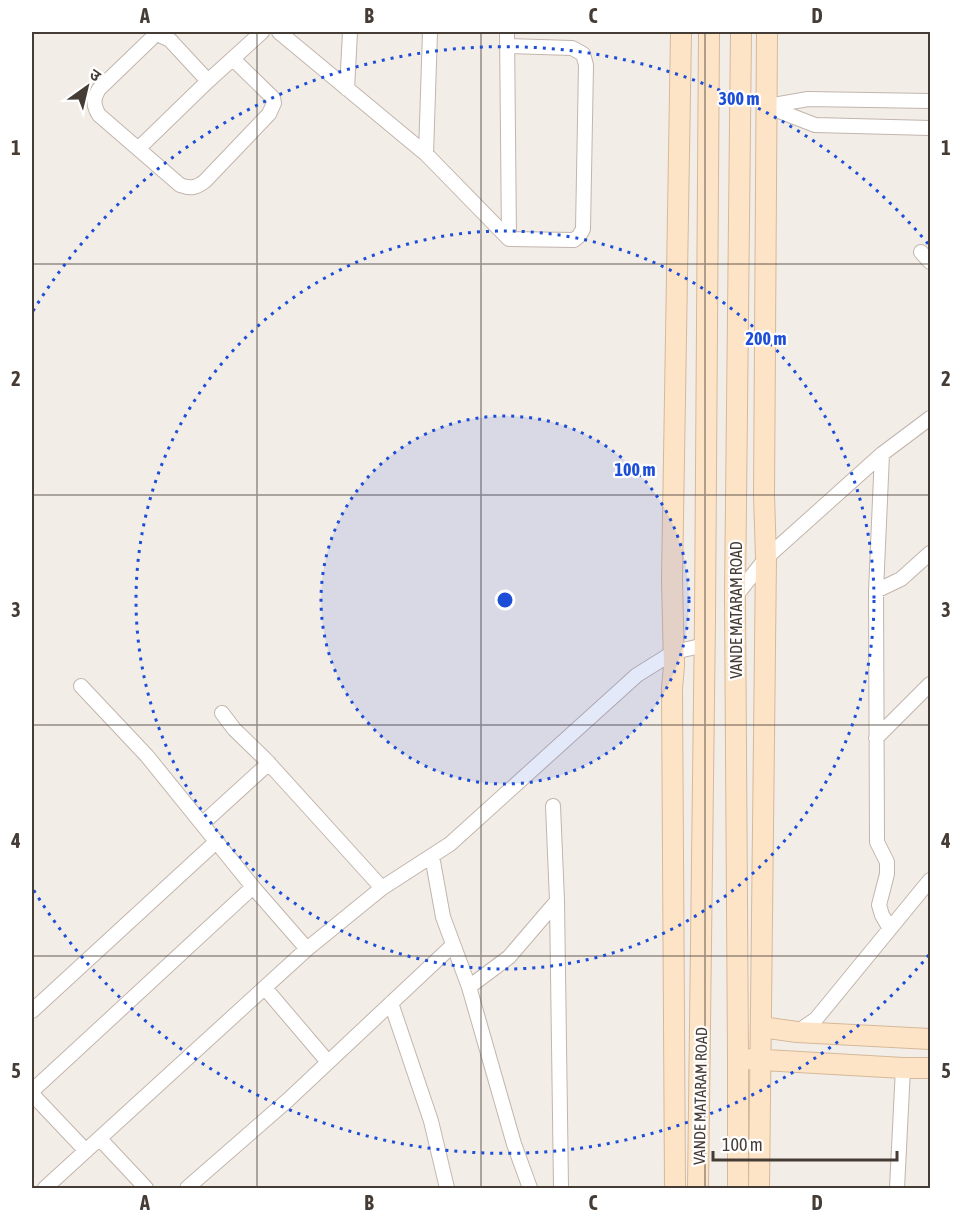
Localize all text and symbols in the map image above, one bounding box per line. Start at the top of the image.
text: A [139,4,150,27]
text: B [364,4,374,27]
text: C [589,4,598,27]
text: D [811,4,823,27]
north arrow [57,57,117,117]
text: उ [86,64,105,85]
text: 300 m [719,88,759,109]
text: 1 [11,136,21,159]
text: 1 [941,136,951,159]
text: 200 m [746,328,786,349]
text: 2 [11,367,21,390]
text: 2 [941,367,951,390]
text: 100 m [615,459,655,480]
street label: VANDE MATARAM ROAD [727,541,745,679]
centre of rings [495,590,515,610]
text: 3 [11,598,21,621]
text: 3 [941,598,951,621]
text: 4 [10,829,21,852]
text: 4 [940,829,951,852]
street label: VANDE MATARAM ROAD [690,1027,710,1165]
text: 5 [11,1059,21,1082]
text: 5 [941,1059,951,1082]
scale bar [713,1124,898,1162]
text: 100 m [722,1134,763,1155]
text: A [139,1191,150,1214]
text: B [364,1191,374,1214]
text: C [589,1191,598,1214]
text: D [811,1191,823,1214]

